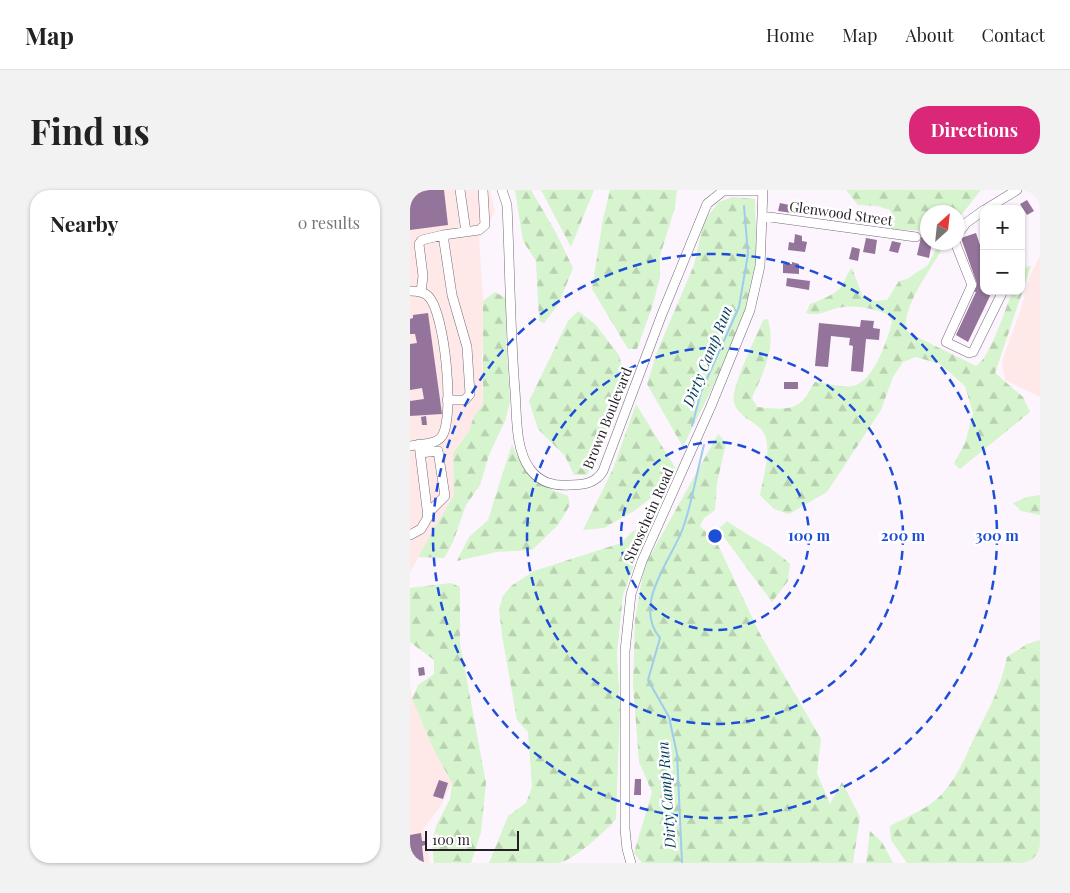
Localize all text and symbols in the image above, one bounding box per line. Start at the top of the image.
text: Map [25,19,74,51]
text: Home [766,23,814,47]
text: Map [842,23,877,47]
text: About [905,23,954,47]
text: Contact [982,23,1045,47]
button: Directions [909,106,1040,154]
text: Find us [30,107,150,154]
street label: Glenwood Street [788,196,895,230]
north arrow [920,205,965,250]
map controls [980,205,1025,295]
button: + [980,205,1025,250]
text: Nearby [50,209,119,237]
text: 0 results [298,212,360,233]
button: − [980,250,1025,295]
water label: Dirty Camp Run [677,303,736,410]
street label: Brown Boulevard [578,364,636,472]
street label: Stroschein Road [619,464,677,566]
text: 100 m [788,525,831,545]
text: 200 m [881,525,926,545]
text: 300 m [975,525,1019,545]
centre of rings [706,527,724,545]
water label: Dirty Camp Run [652,741,680,850]
scale bar [425,828,519,851]
text: 100 m [432,830,470,849]

